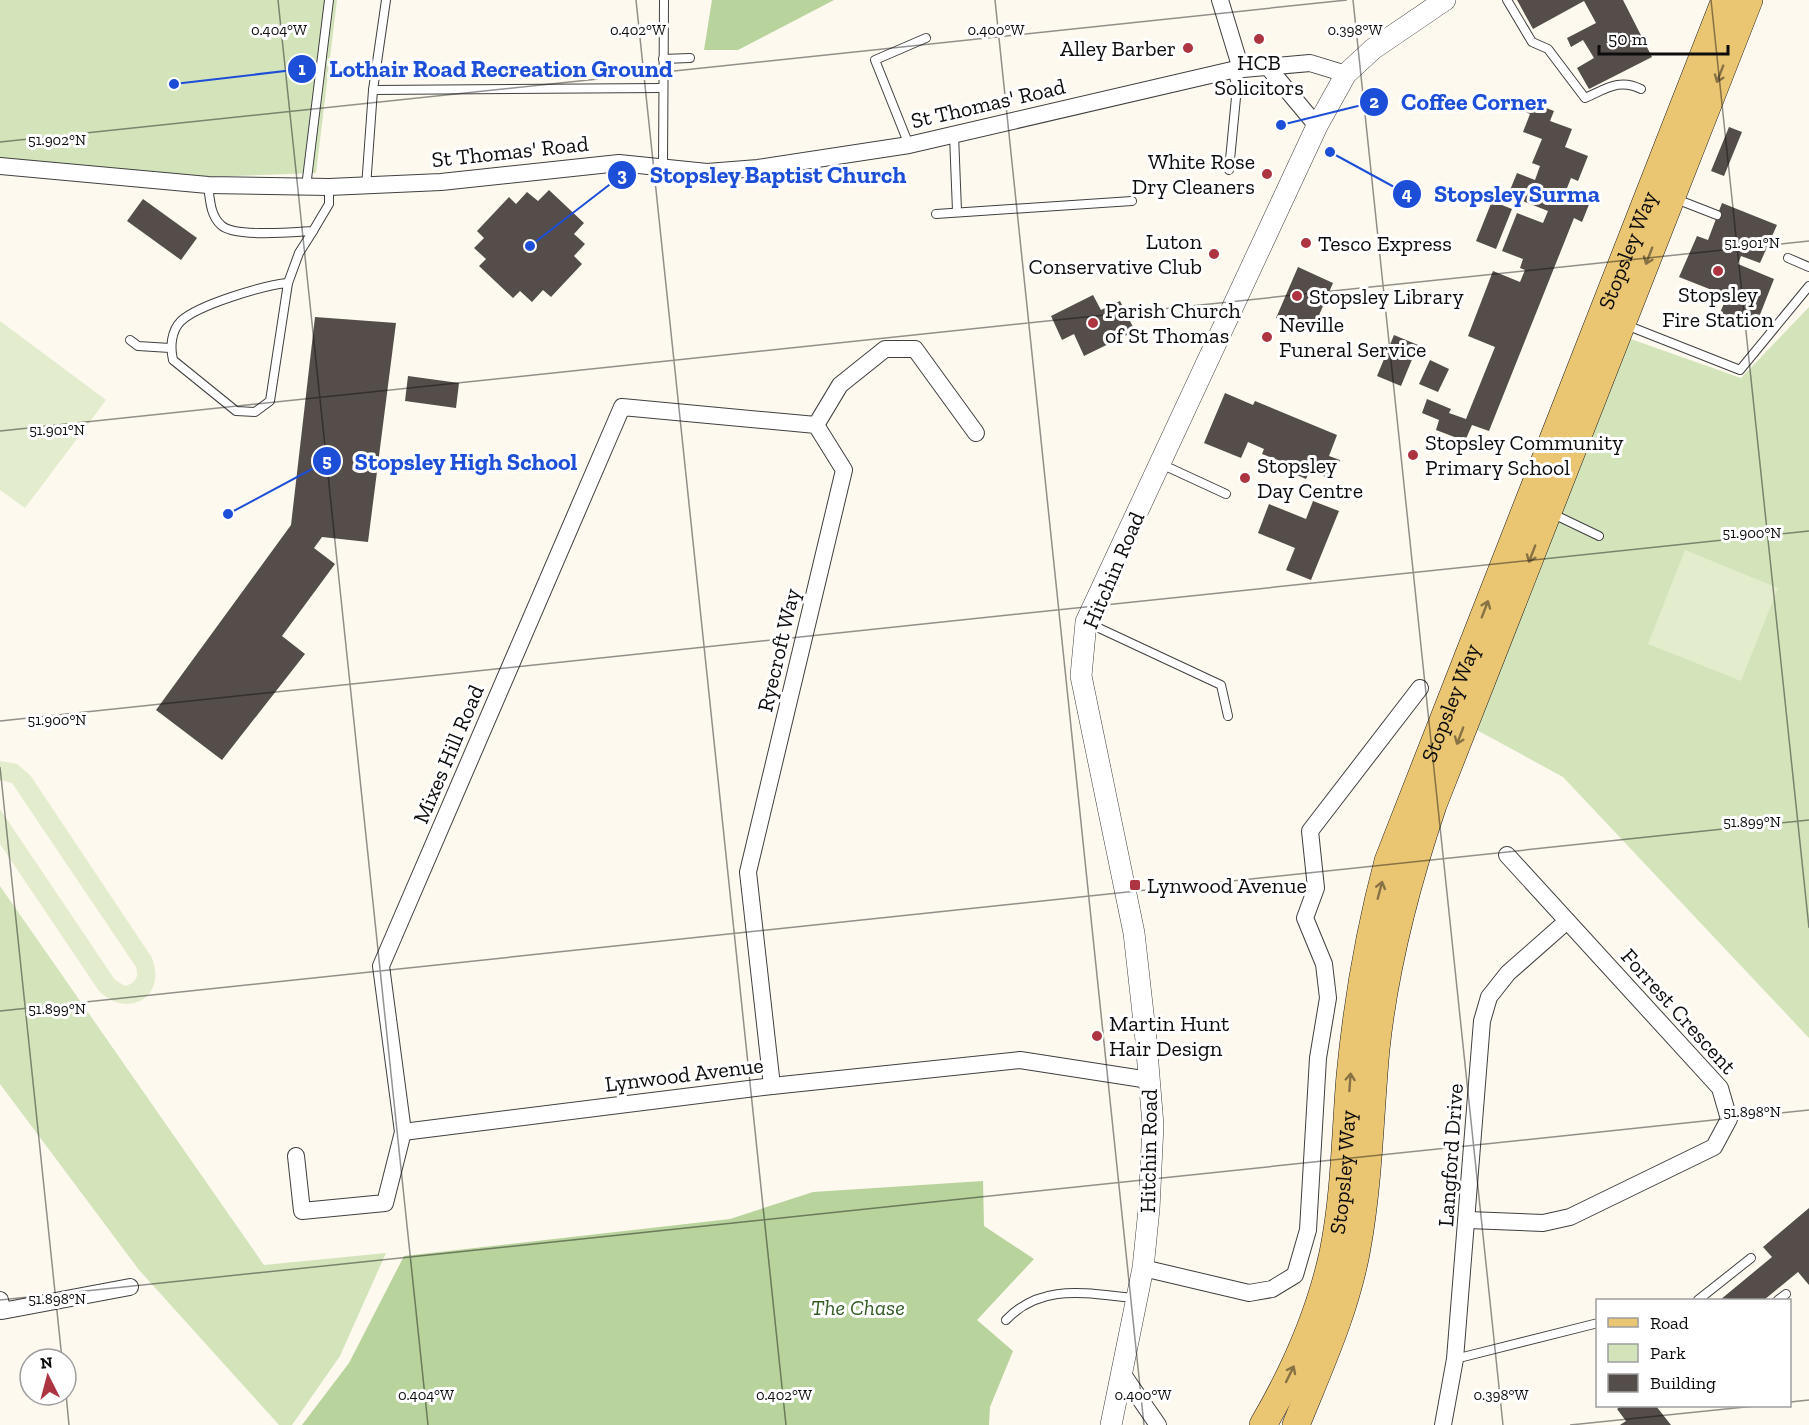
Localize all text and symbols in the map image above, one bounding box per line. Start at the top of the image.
scale bar [1599,18,1728,56]
text: 0.404°W [251,21,307,39]
text: 0.402°W [610,21,666,39]
text: 0.400°W [968,21,1024,39]
text: 0.398°W [1328,21,1382,39]
text: 50 m [1608,28,1648,50]
marker: HCB Solicitors [1252,32,1266,46]
place label: Alley Barber [1060,35,1176,62]
marker: Alley Barber [1181,41,1195,55]
callout: Lothair Road Recreation Ground [287,48,685,90]
place label: HCB Solicitors [1214,49,1304,101]
text: Lothair Road Recreation Ground [329,54,673,83]
text: 1 [298,58,306,80]
one-way arrow [1714,64,1725,83]
street label: St Thomas' Road [908,73,1068,134]
callout: Coffee Corner [1359,81,1559,123]
text: Coffee Corner [1401,87,1547,116]
text: 2 [1369,91,1379,113]
street label: St Thomas' Road [430,130,590,173]
text: 51.902°N [28,131,86,149]
place label: White Rose Dry Cleaners [1132,148,1255,200]
callout: Stopsley Baptist Church [607,154,918,196]
text: Stopsley Baptist Church [650,160,906,189]
text: 3 [617,164,627,186]
marker: White Rose Dry Cleaners [1260,167,1274,181]
callout: Stopsley Surma [1392,173,1613,215]
text: Stopsley Surma [1434,179,1600,208]
text: 4 [1402,183,1412,205]
street label: Stopsley Way [1592,187,1663,313]
place label: Luton Conservative Club [1029,228,1202,280]
place label: Tesco Express [1318,230,1452,257]
text: 51.901°N [1724,234,1780,252]
marker: Tesco Express [1299,236,1313,250]
one-way arrow [1643,246,1654,264]
marker: Luton Conservative Club [1207,247,1221,261]
marker: Stopsley Fire Station [1711,264,1725,278]
place label: Stopsley Fire Station [1662,281,1774,333]
place label: Stopsley Library [1309,283,1464,310]
marker: Stopsley Library [1290,289,1304,303]
place label: Parish Church of St Thomas [1105,297,1242,349]
place label: Neville Funeral Service [1279,311,1426,363]
marker: Parish Church of St Thomas [1086,316,1100,330]
marker: Neville Funeral Service [1260,330,1274,344]
text: 51.901°N [29,421,85,439]
place label: Stopsley Community Primary School [1425,429,1624,481]
callout: Stopsley High School [312,440,589,482]
text: Stopsley High School [355,447,578,476]
marker: Stopsley Community Primary School [1406,448,1420,462]
text: 5 [322,450,332,472]
place label: Stopsley Day Centre [1257,452,1363,504]
marker: Stopsley Day Centre [1238,471,1252,485]
street label: Hitchin Road [1077,508,1150,633]
text: 51.900°N [1723,524,1781,542]
one-way arrow [1525,544,1536,563]
street label: Ryecroft Way [751,585,806,714]
one-way arrow [1480,600,1491,619]
street label: Stopsley Way [1415,639,1486,766]
street label: Mixes Hill Road [407,681,490,828]
text: 51.900°N [28,711,86,729]
one-way arrow [1454,726,1465,744]
text: 51.899°N [1723,813,1781,831]
place label: Lynwood Avenue [1147,872,1307,899]
marker: Lynwood Avenue [1128,878,1142,892]
one-way arrow [1375,881,1387,900]
street label: Forrest Crescent [1615,943,1743,1080]
text: 51.899°N [28,1000,86,1018]
place label: Martin Hunt Hair Design [1109,1010,1230,1062]
marker: Martin Hunt Hair Design [1090,1029,1104,1043]
street label: Lynwood Avenue [603,1051,765,1098]
one-way arrow [1344,1073,1355,1092]
street label: Langford Drive [1432,1083,1469,1228]
street label: Hitchin Road [1134,1089,1163,1213]
text: 51.898°N [1723,1103,1781,1121]
street label: Stopsley Way [1324,1108,1362,1236]
text: 51.898°N [28,1290,86,1308]
park label: The Chase [811,1294,905,1321]
legend [1596,1299,1791,1407]
text: Road [1650,1312,1689,1334]
text: Park [1650,1342,1686,1364]
north arrow [18,1347,78,1407]
text: N [39,1352,54,1373]
one-way arrow [1285,1365,1297,1383]
text: Building [1650,1372,1716,1394]
text: 0.404°W [398,1386,454,1404]
text: 0.402°W [756,1386,812,1404]
text: 0.400°W [1115,1386,1171,1404]
text: 0.398°W [1474,1386,1528,1404]

